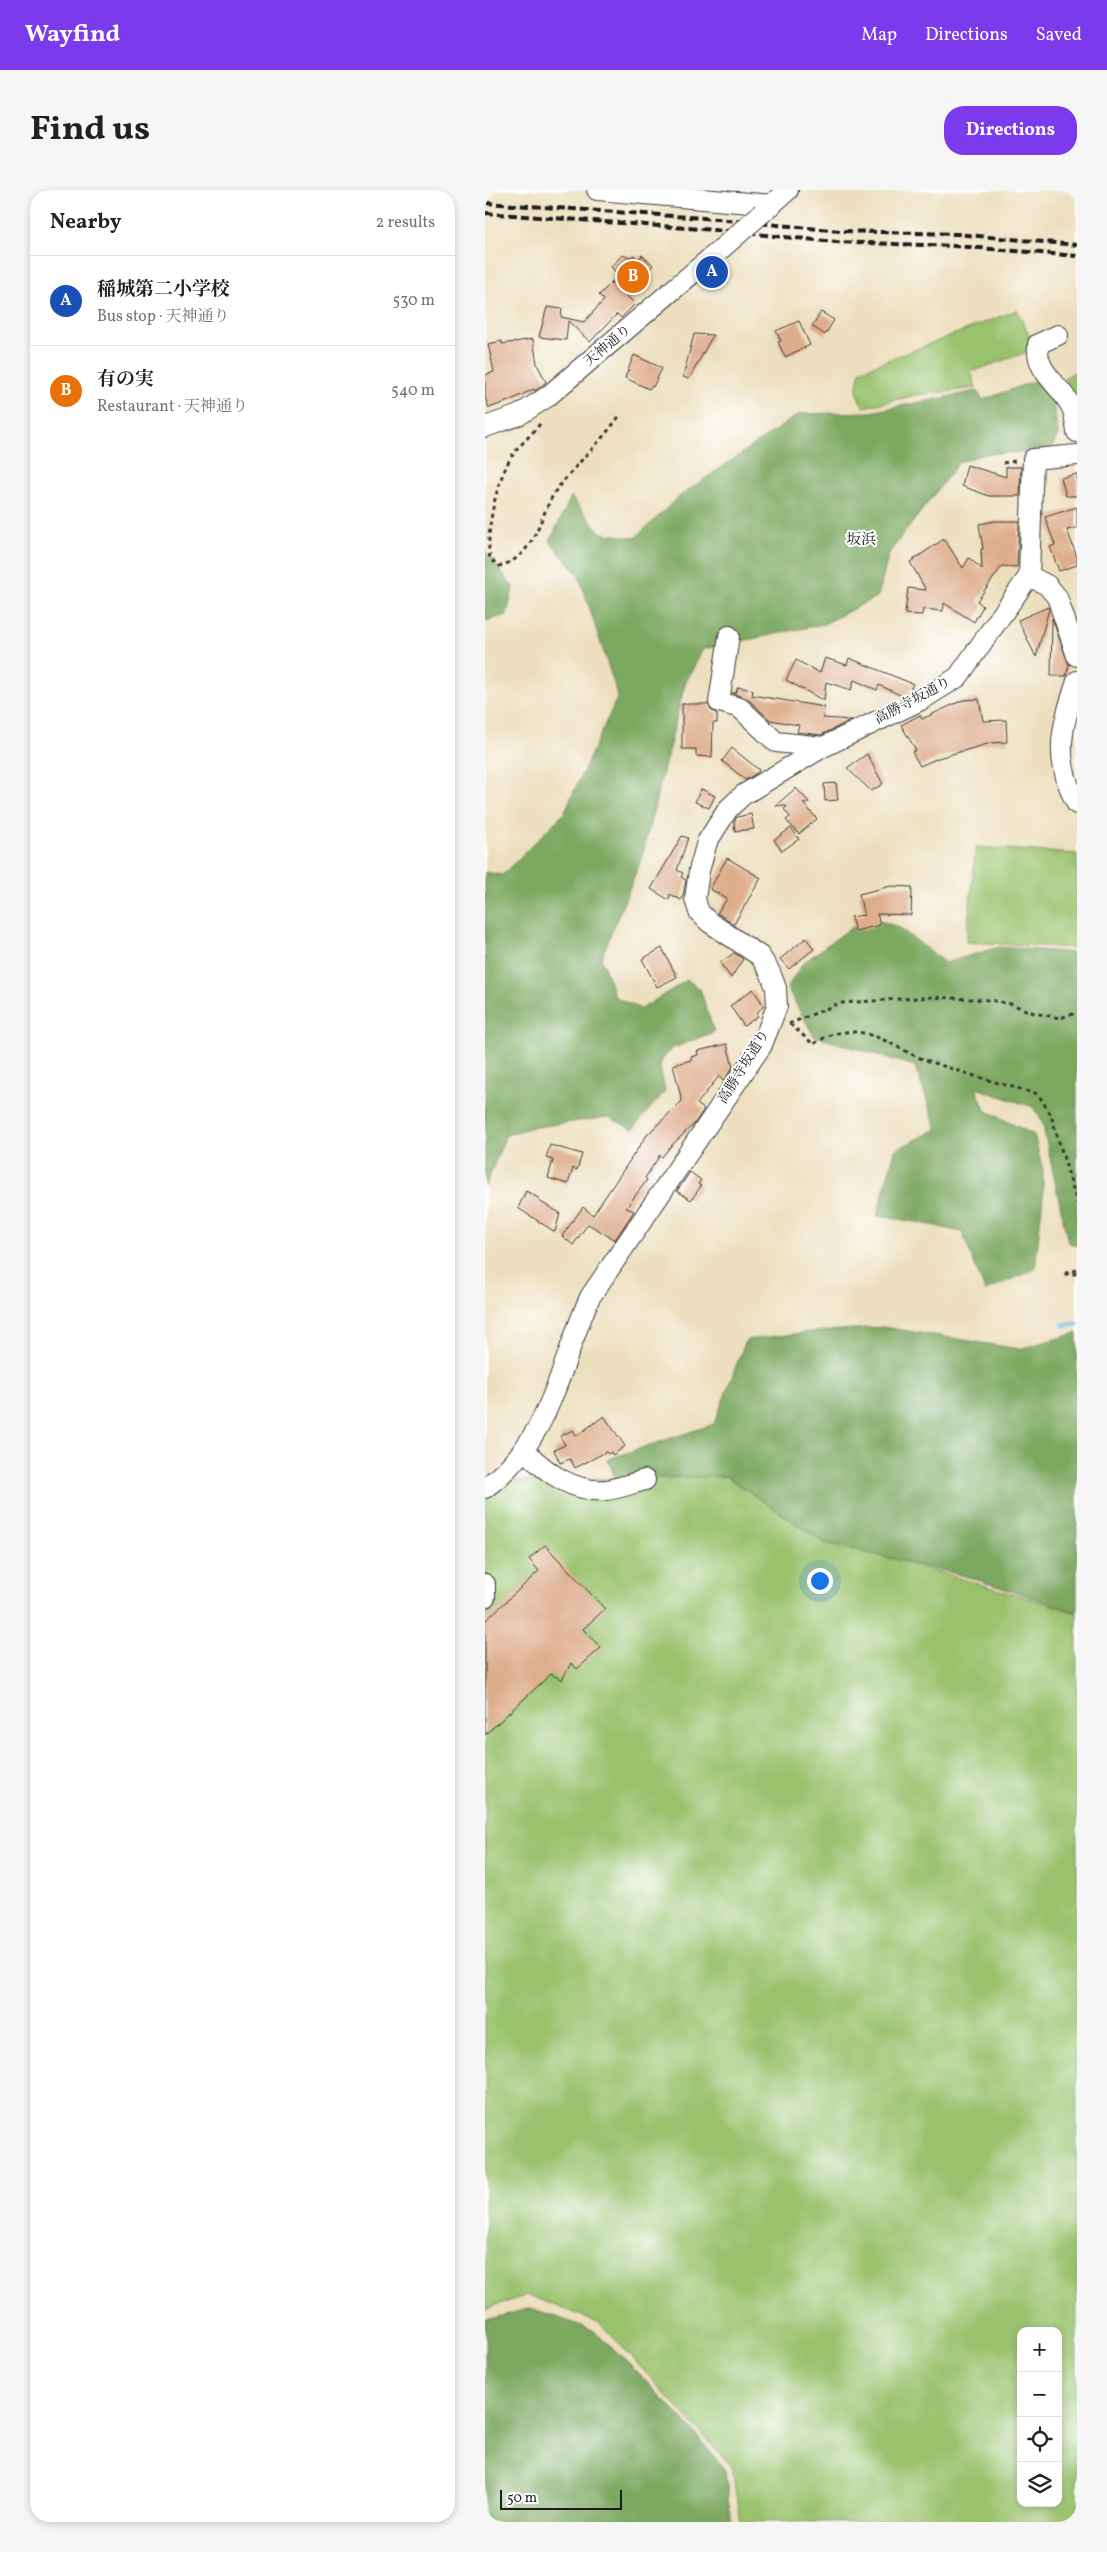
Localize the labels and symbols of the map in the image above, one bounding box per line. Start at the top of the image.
pin: A [696,253,728,291]
pin: B [617,258,649,296]
street label: 天神通り [580,321,636,371]
district label: 坂浜 [846,530,876,551]
street label: 高勝寺坂通り [871,673,955,729]
street label: 高勝寺坂通り [714,1026,774,1108]
your location [807,1568,833,1594]
scale bar [500,2487,623,2510]

